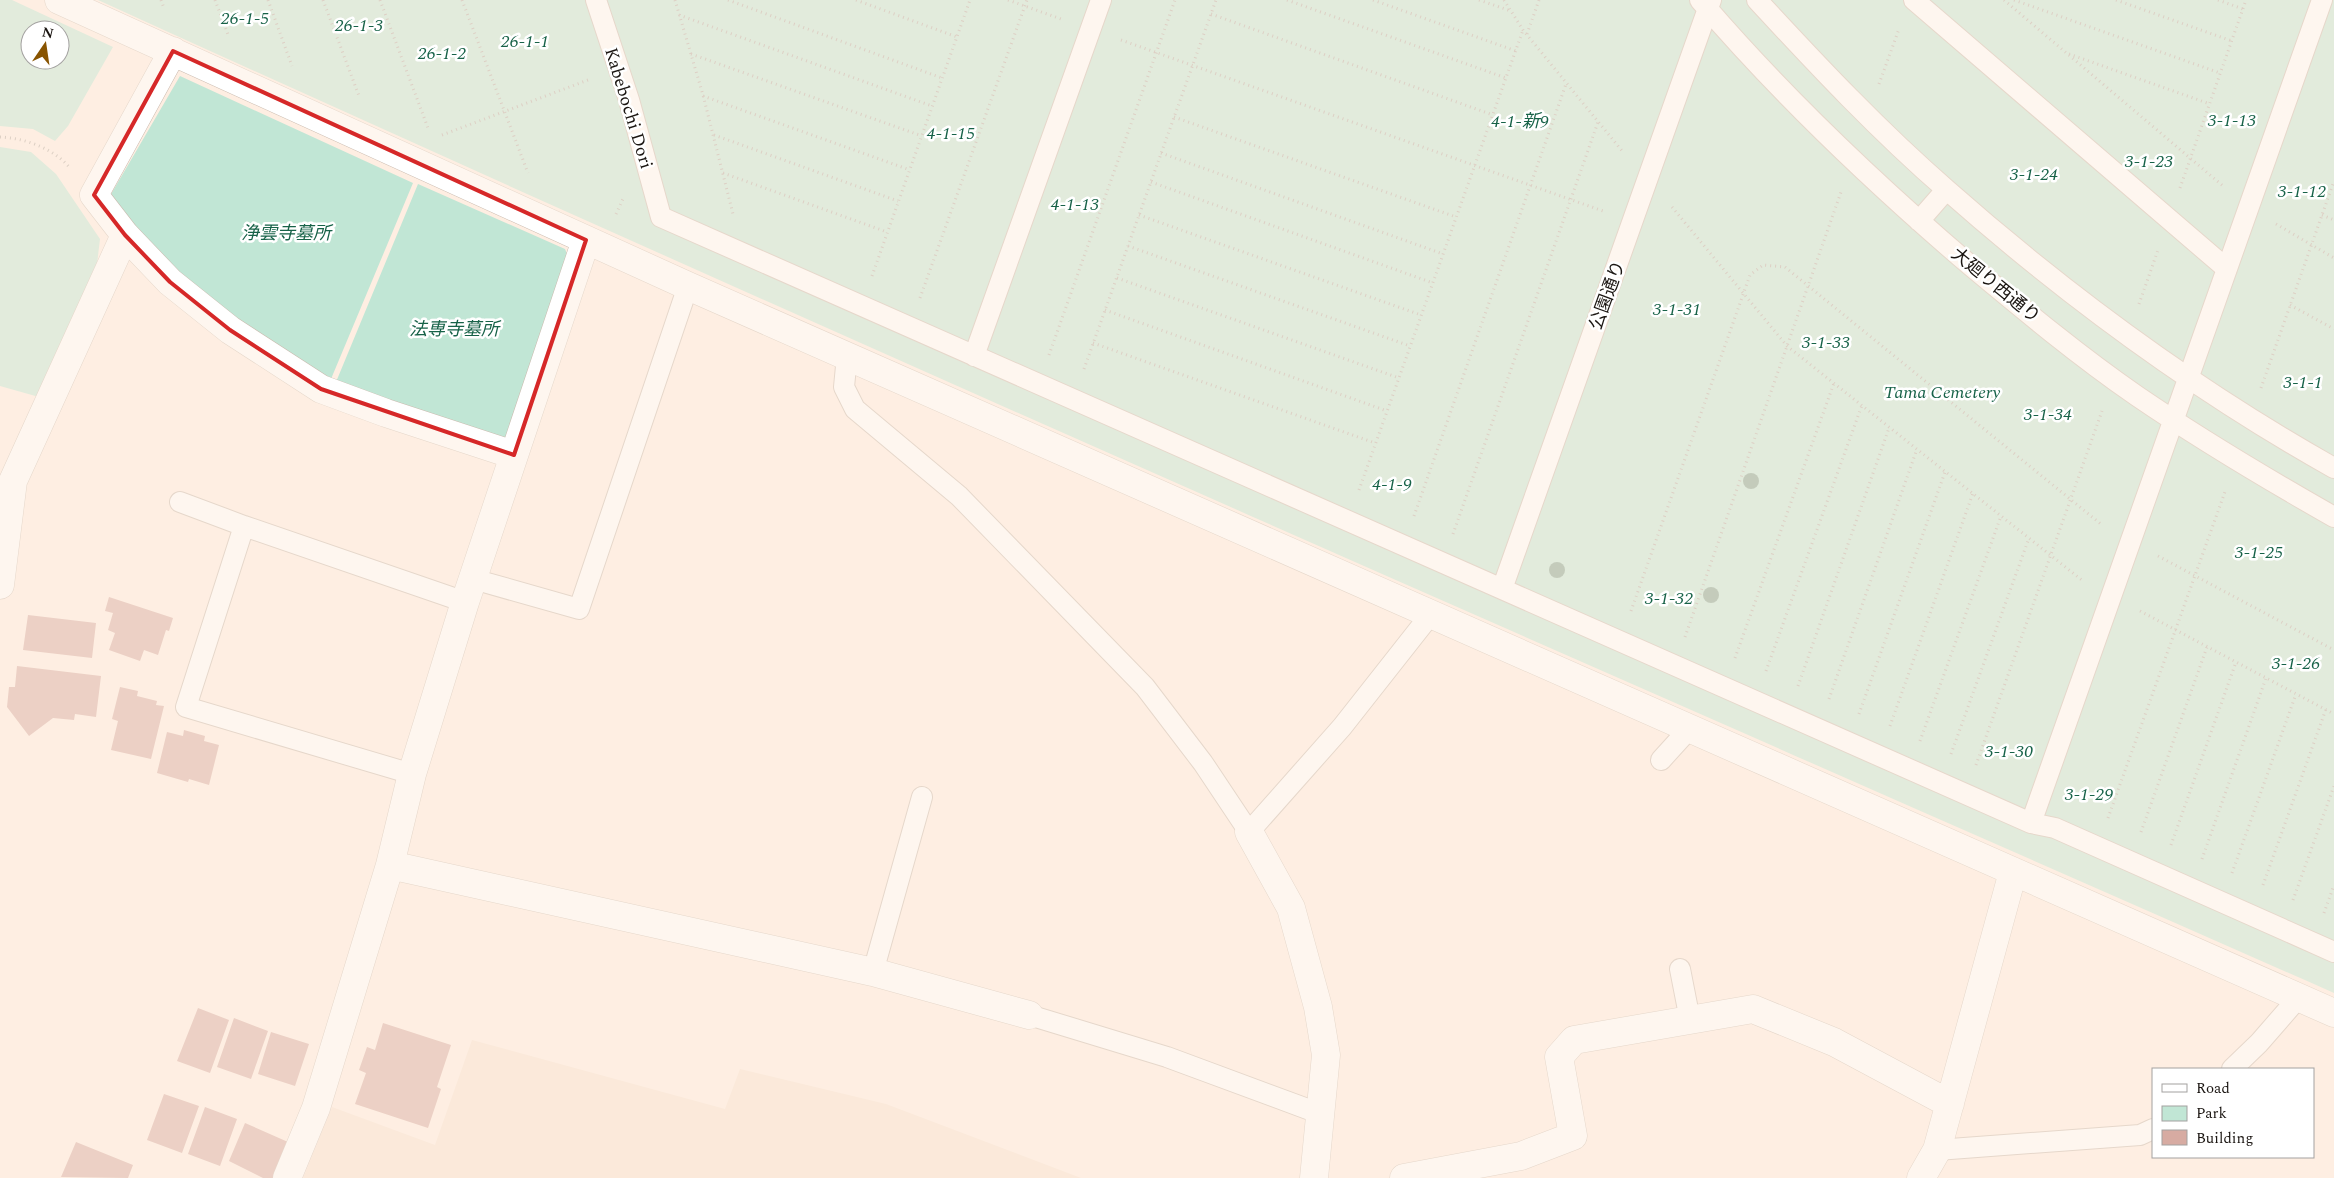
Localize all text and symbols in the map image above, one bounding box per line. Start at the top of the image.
park label: 26-1-5 [220,5,269,32]
park label: 26-1-3 [334,12,383,39]
north arrow [20,20,70,70]
text: N [40,21,56,44]
park label: 26-1-1 [500,28,549,55]
park label: 26-1-2 [417,40,466,67]
street label: Kabebochi Dori [597,44,660,172]
park label: 3-1-13 [2208,107,2256,134]
park label: 4-1-新9 [1490,108,1549,135]
park label: 4-1-15 [926,120,975,147]
park label: 3-1-23 [2125,148,2173,175]
park label: 3-1-24 [2010,161,2058,188]
park label: 3-1-12 [2278,178,2326,205]
park label: 4-1-13 [1050,191,1099,218]
park label: 浄雲寺墓所 [241,220,334,247]
street label: 大廻り西通り [1945,241,2046,330]
street label: 公園通り [1582,257,1632,334]
park label: 3-1-31 [1653,296,1701,323]
park label: 法専寺墓所 [409,316,502,343]
park label: 3-1-33 [1802,329,1850,356]
park label: 3-1-1 [2283,369,2323,396]
park label: Tama Cemetery [1884,379,2000,406]
park label: 3-1-34 [2024,401,2072,428]
park label: 4-1-9 [1371,471,1412,498]
park label: 3-1-25 [2235,539,2283,566]
park label: 3-1-32 [1645,585,1693,612]
park label: 3-1-26 [2272,650,2320,677]
park label: 3-1-30 [1985,738,2033,765]
park label: 3-1-29 [2065,781,2113,808]
legend [2152,1068,2314,1158]
text: Road [2196,1077,2230,1100]
text: Park [2196,1102,2227,1125]
text: Building [2196,1127,2253,1150]

